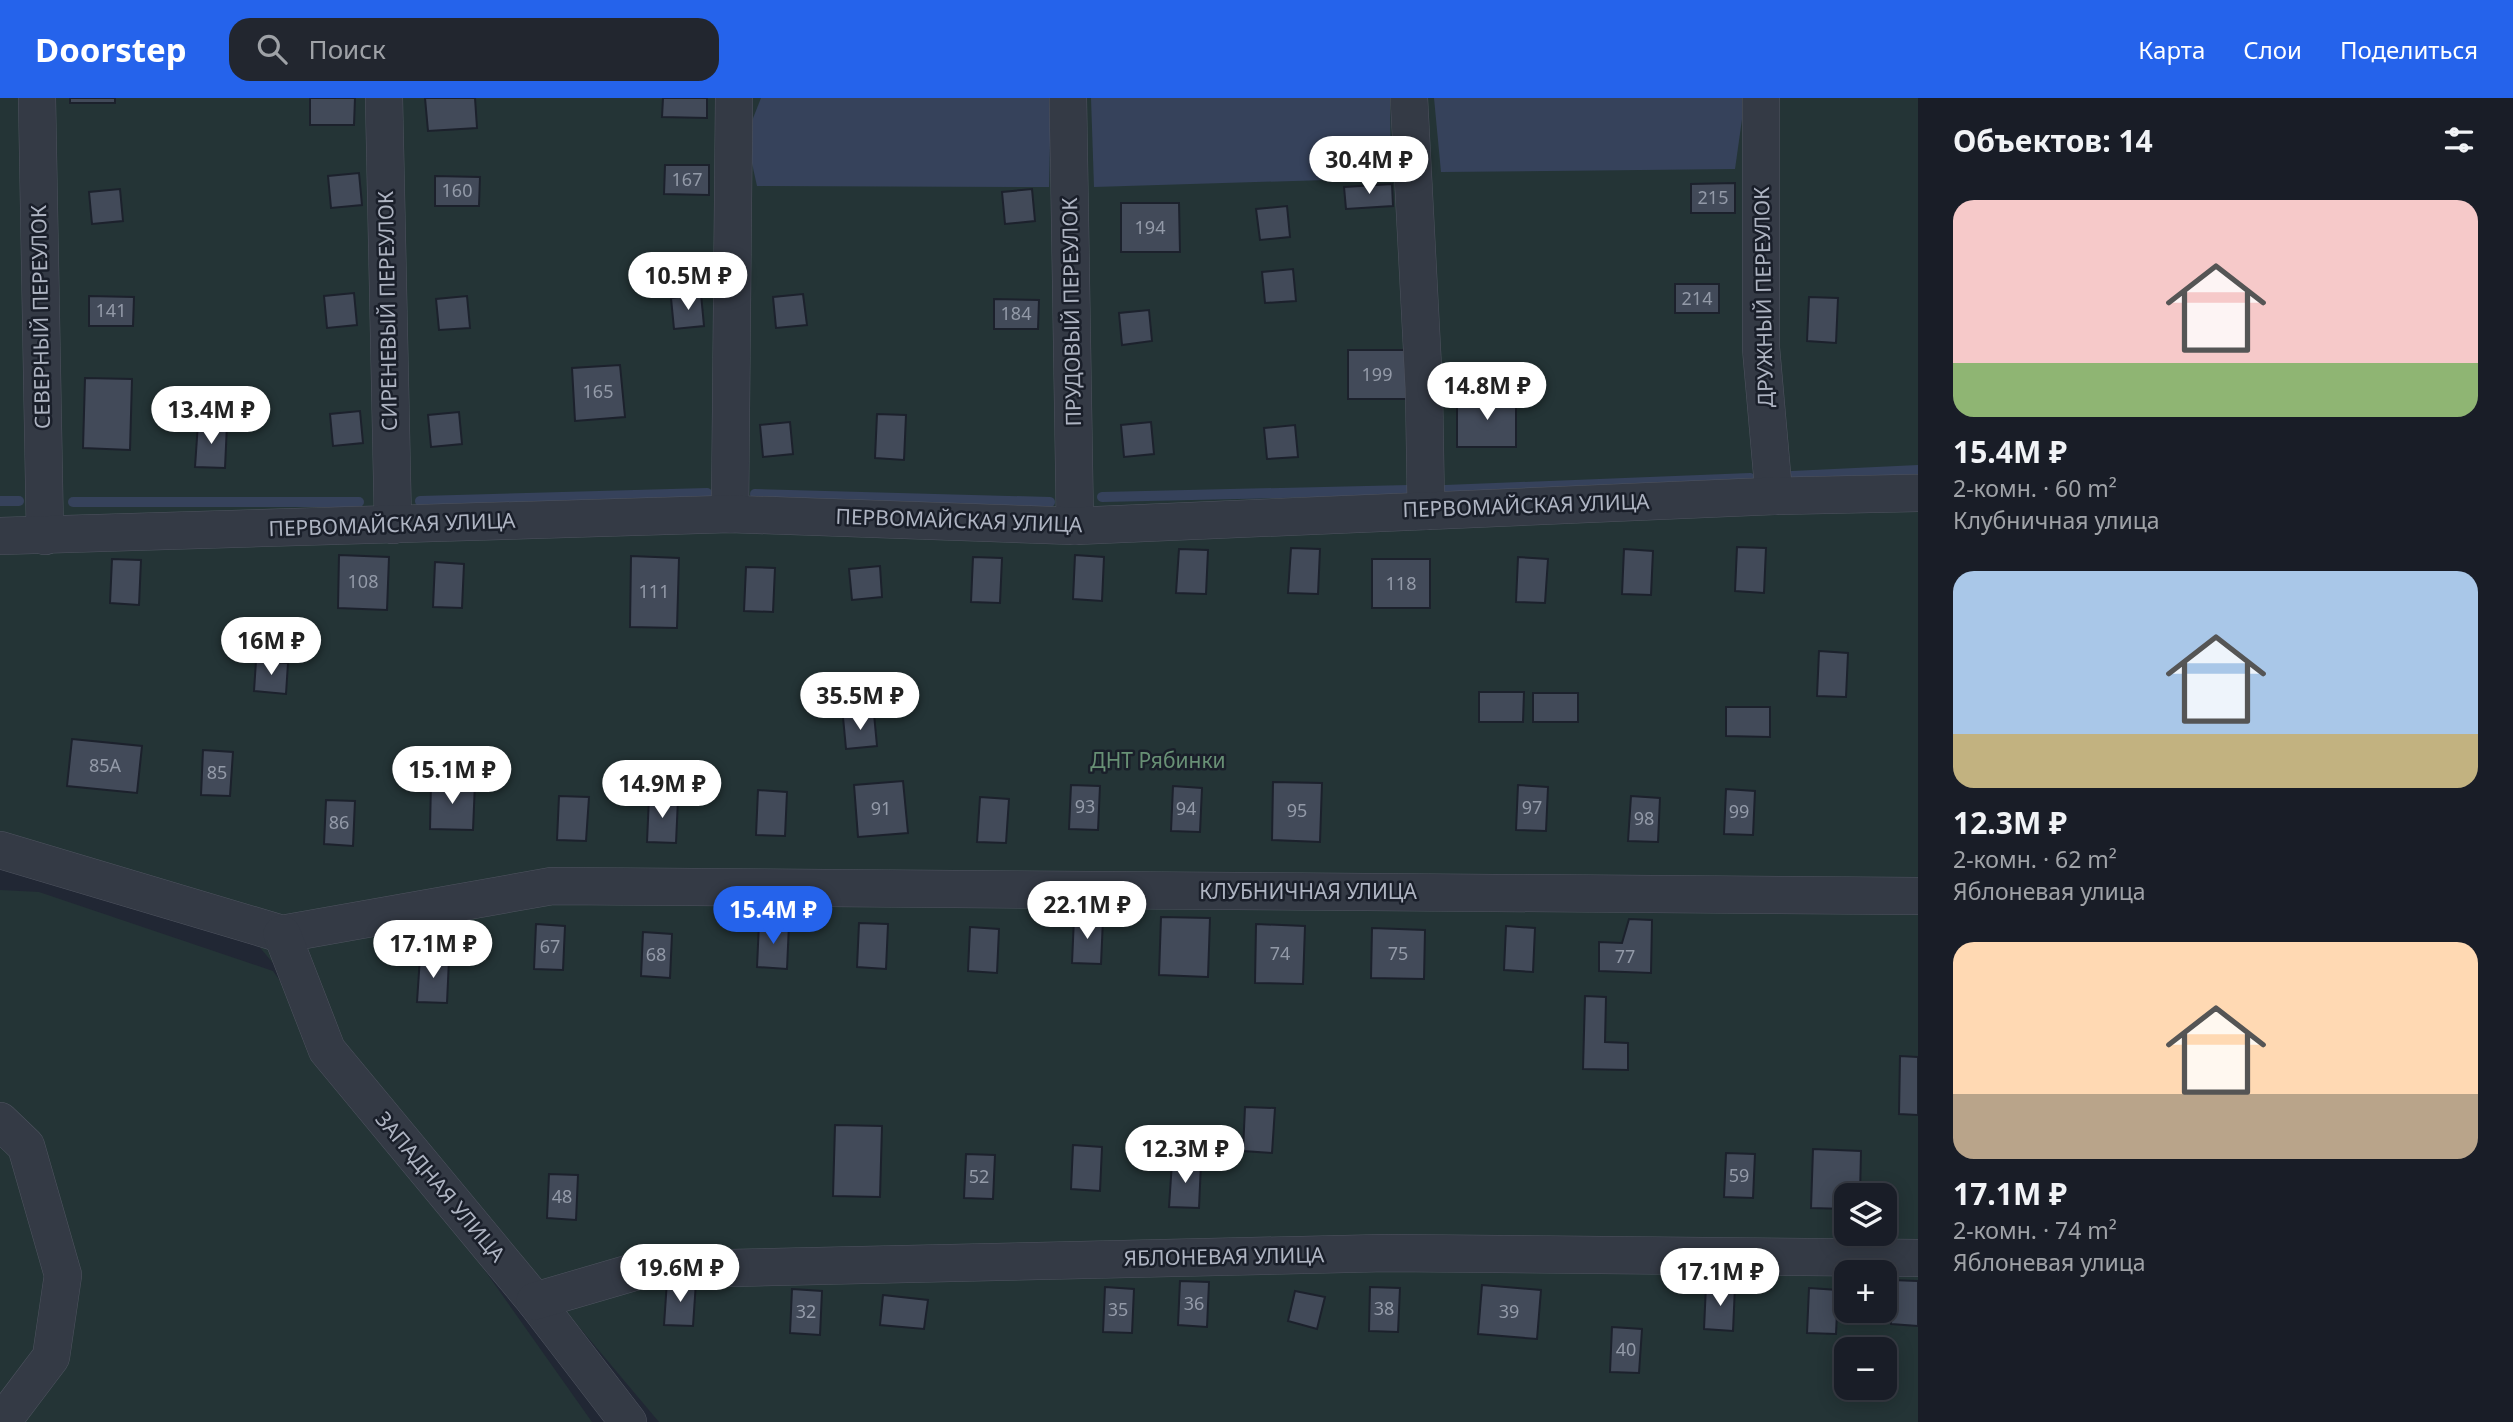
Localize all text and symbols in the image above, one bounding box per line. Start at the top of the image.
search box [229,18,719,81]
text: Doorstep [35,27,187,72]
icon: search [253,30,291,68]
text: Поиск [309,31,386,67]
text: Карта [2138,33,2205,66]
text: Слои [2243,33,2302,66]
text: Поделиться [2340,33,2478,66]
text: Объектов: 14 [1953,120,2153,161]
icon: filters [2440,121,2478,159]
pin: 30.4M ₽ [1304,136,1434,196]
text: 30.4M ₽ [1325,143,1413,175]
house number: 167 [672,167,702,191]
house number: 160 [442,178,472,202]
house number: 215 [1698,185,1728,209]
street label: ДРУЖНЫЙ ПЕРЕУЛОК [1747,187,1779,408]
street label: СИРЕНЕВЫЙ ПЕРЕУЛОК [371,191,403,431]
street label: ПРУДОВЫЙ ПЕРЕУЛОК [1055,197,1087,427]
street label: СЕВЕРНЫЙ ПЕРЕУЛОК [24,205,56,429]
house number: 194 [1135,215,1165,239]
icon: home [2153,245,2279,371]
pin: 10.5M ₽ [623,252,753,312]
text: 10.5M ₽ [644,259,732,291]
house number: 214 [1682,286,1712,310]
house number: 141 [96,298,126,322]
house number: 184 [1001,301,1031,325]
house number: 199 [1362,362,1392,386]
pin: 14.8M ₽ [1422,362,1552,422]
text: 14.8M ₽ [1443,369,1531,401]
house number: 165 [583,379,613,403]
pin: 13.4M ₽ [146,386,276,446]
text: 13.4M ₽ [167,393,255,425]
text: 15.4M ₽ [1953,431,2067,472]
text: 2-комн. · 60 m² [1953,472,2117,504]
street label: ПЕРВОМАЙСКАЯ УЛИЦА [1402,487,1651,523]
street label: ПЕРВОМАЙСКАЯ УЛИЦА [835,502,1084,538]
text: Клубничная улица [1953,504,2160,536]
street label: ПЕРВОМАЙСКАЯ УЛИЦА [268,506,517,542]
house number: 108 [348,569,378,593]
house number: 118 [1386,571,1416,595]
house number: 111 [639,579,669,603]
icon: home [2153,616,2279,742]
pin: 16M ₽ [222,618,320,677]
text: 16M ₽ [237,624,305,656]
pin: 35.5M ₽ [795,672,925,732]
text: 35.5M ₽ [816,679,904,711]
pin: 15.1M ₽ [387,746,517,806]
park label: ДНТ Рябинки [1090,746,1226,774]
house number: 85А [89,753,122,777]
text: 15.1M ₽ [408,753,496,785]
house number: 85 [207,760,227,784]
pin: 14.9M ₽ [597,760,727,820]
text: 14.9M ₽ [618,767,706,799]
house number: 93 [1075,794,1095,818]
house number: 97 [1522,795,1542,819]
house number: 91 [871,796,891,820]
house number: 94 [1176,796,1196,820]
house number: 95 [1287,798,1307,822]
house number: 99 [1729,799,1749,823]
text: 12.3M ₽ [1953,802,2067,843]
house number: 98 [1634,806,1654,830]
house number: 86 [329,810,349,834]
text: 2-комн. · 62 m² [1953,843,2117,875]
text: Яблоневая улица [1953,875,2146,907]
street label: КЛУБНИЧНАЯ УЛИЦА [1199,877,1417,905]
pin: 22.1M ₽ [1022,882,1152,941]
pin: 15.4M ₽ [708,886,838,946]
text: 22.1M ₽ [1043,888,1131,920]
text: 15.4M ₽ [729,893,817,925]
pin: 17.1M ₽ [368,920,498,980]
text: 17.1M ₽ [389,927,477,959]
house number: 67 [540,934,560,958]
house number: 74 [1270,941,1290,965]
house number: 75 [1388,941,1408,965]
house number: 68 [646,942,666,966]
house number: 77 [1615,944,1635,968]
icon: home [2153,987,2279,1113]
street label: ЗАПАДНАЯ УЛИЦА [370,1105,512,1268]
pin: 12.3M ₽ [1120,1126,1250,1185]
text: 12.3M ₽ [1141,1132,1229,1164]
house number: 59 [1729,1163,1749,1187]
house number: 52 [969,1164,989,1188]
text: 17.1M ₽ [1953,1173,2067,1214]
map controls [1834,1183,1897,1400]
button: layers [1834,1183,1897,1246]
house number: 48 [552,1184,572,1208]
text: 2-комн. · 74 m² [1953,1214,2117,1246]
street label: ЯБЛОНЕВАЯ УЛИЦА [1123,1240,1325,1272]
pin: 19.6M ₽ [615,1244,745,1304]
text: Яблоневая улица [1953,1246,2146,1278]
pin: 17.1M ₽ [1655,1248,1785,1308]
text: 19.6M ₽ [636,1251,724,1283]
text: 17.1M ₽ [1676,1255,1764,1287]
button: + [1834,1260,1897,1323]
house number: 36 [1184,1291,1204,1315]
house number: 38 [1374,1296,1394,1320]
house number: 35 [1108,1297,1128,1321]
house number: 32 [796,1299,816,1323]
house number: 39 [1499,1299,1519,1323]
house number: 40 [1616,1337,1636,1361]
button: − [1834,1337,1897,1400]

